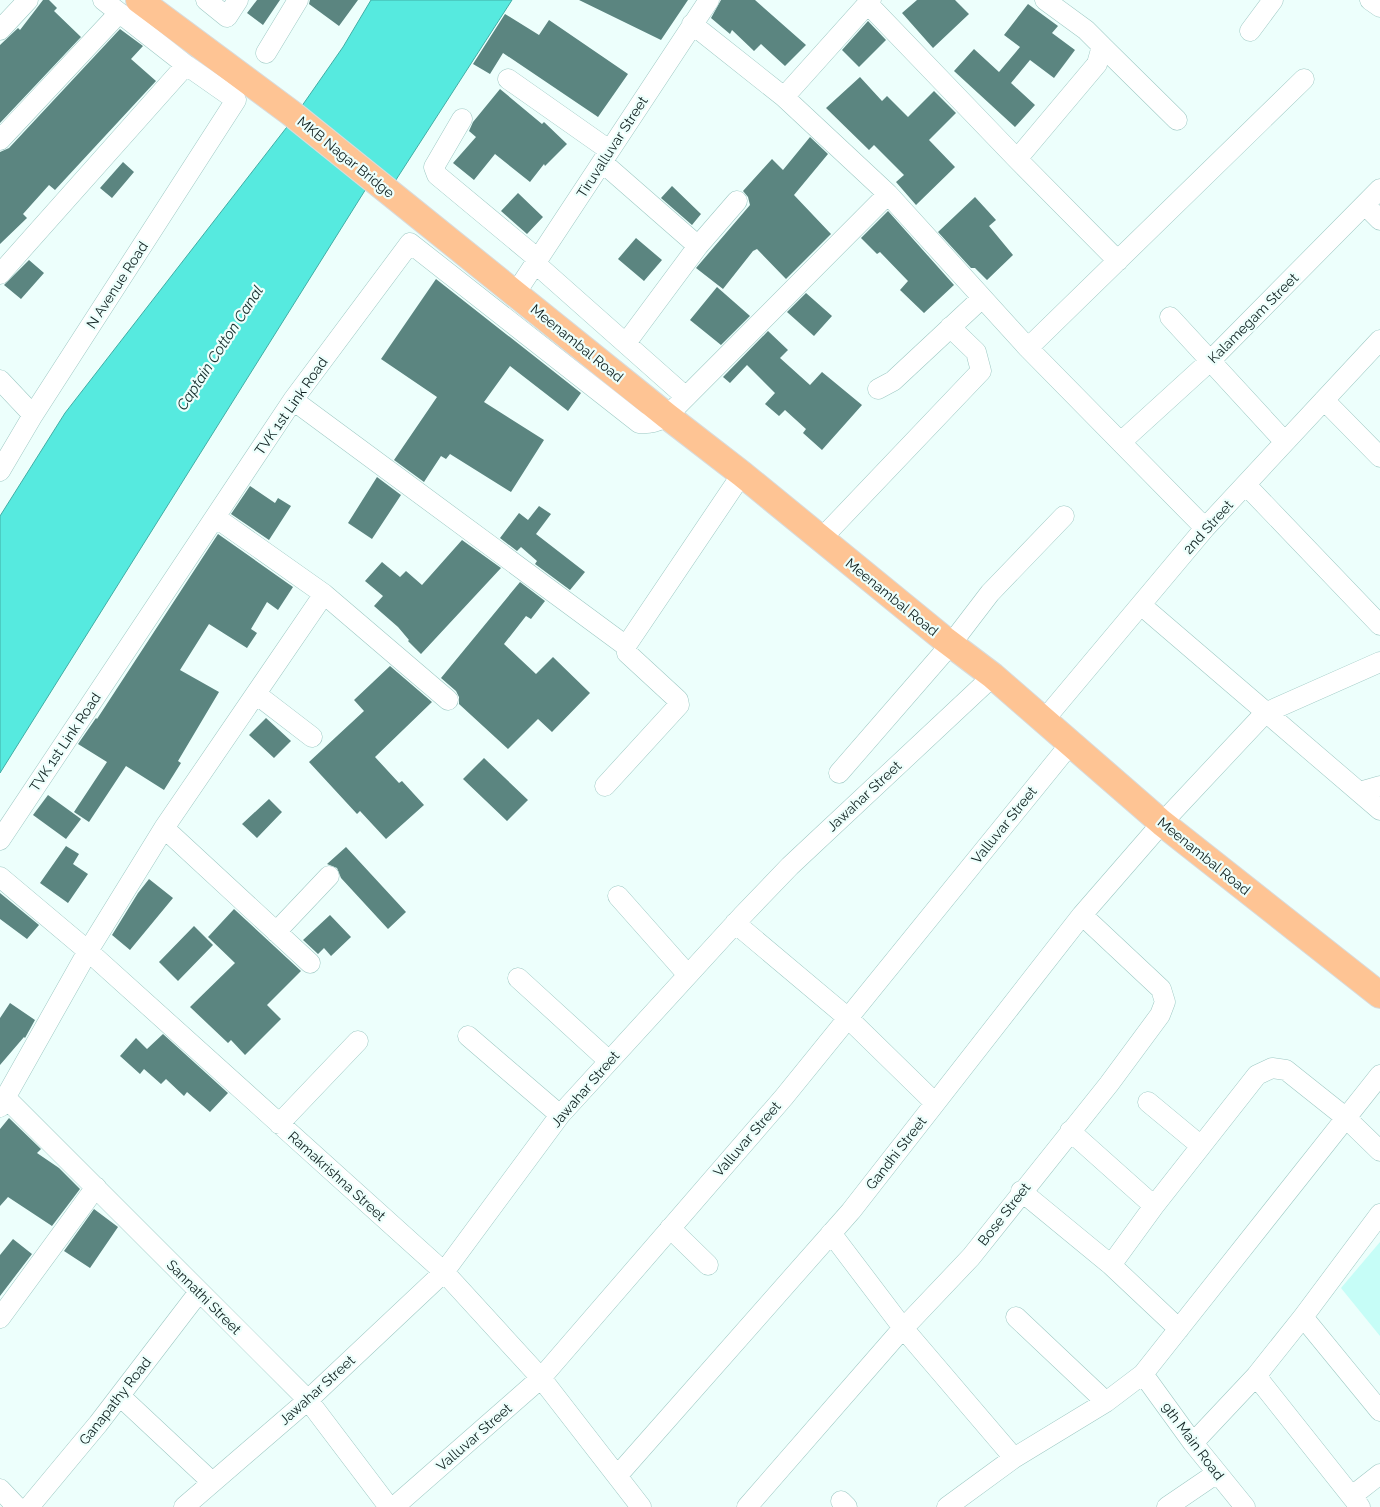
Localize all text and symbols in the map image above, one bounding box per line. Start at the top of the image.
street label: Tiruvalluvar Street [573,93,651,201]
street label: MKB Nagar Bridge [294,113,398,201]
street label: N Avenue Road [83,239,151,331]
street label: Kalamegam Street [1205,269,1302,366]
water label: Captain Cotton Canal [173,282,267,414]
street label: Meenambal Road [528,301,626,385]
street label: TVK 1st Link Road [251,354,331,458]
street label: 2nd Street [1180,497,1236,557]
street label: Meenambal Road [843,555,941,639]
street label: TVK 1st Link Road [26,690,104,794]
street label: Jawahar Street [824,757,905,834]
street label: Valluvar Street [968,783,1040,867]
street label: Meenambal Road [1155,814,1253,898]
street label: Jawahar Street [548,1047,623,1130]
street label: Valluvar Street [710,1098,784,1180]
street label: Gandhi Street [863,1113,930,1193]
street label: Ramakrishna Street [285,1128,389,1224]
street label: Bose Street [975,1179,1034,1248]
street label: Sannathi Street [164,1257,245,1338]
street label: Jawahar Street [276,1352,358,1428]
street label: Ganapathy Road [76,1354,154,1448]
street label: 9th Main Road [1159,1399,1227,1483]
street label: Valluvar Street [433,1400,515,1474]

